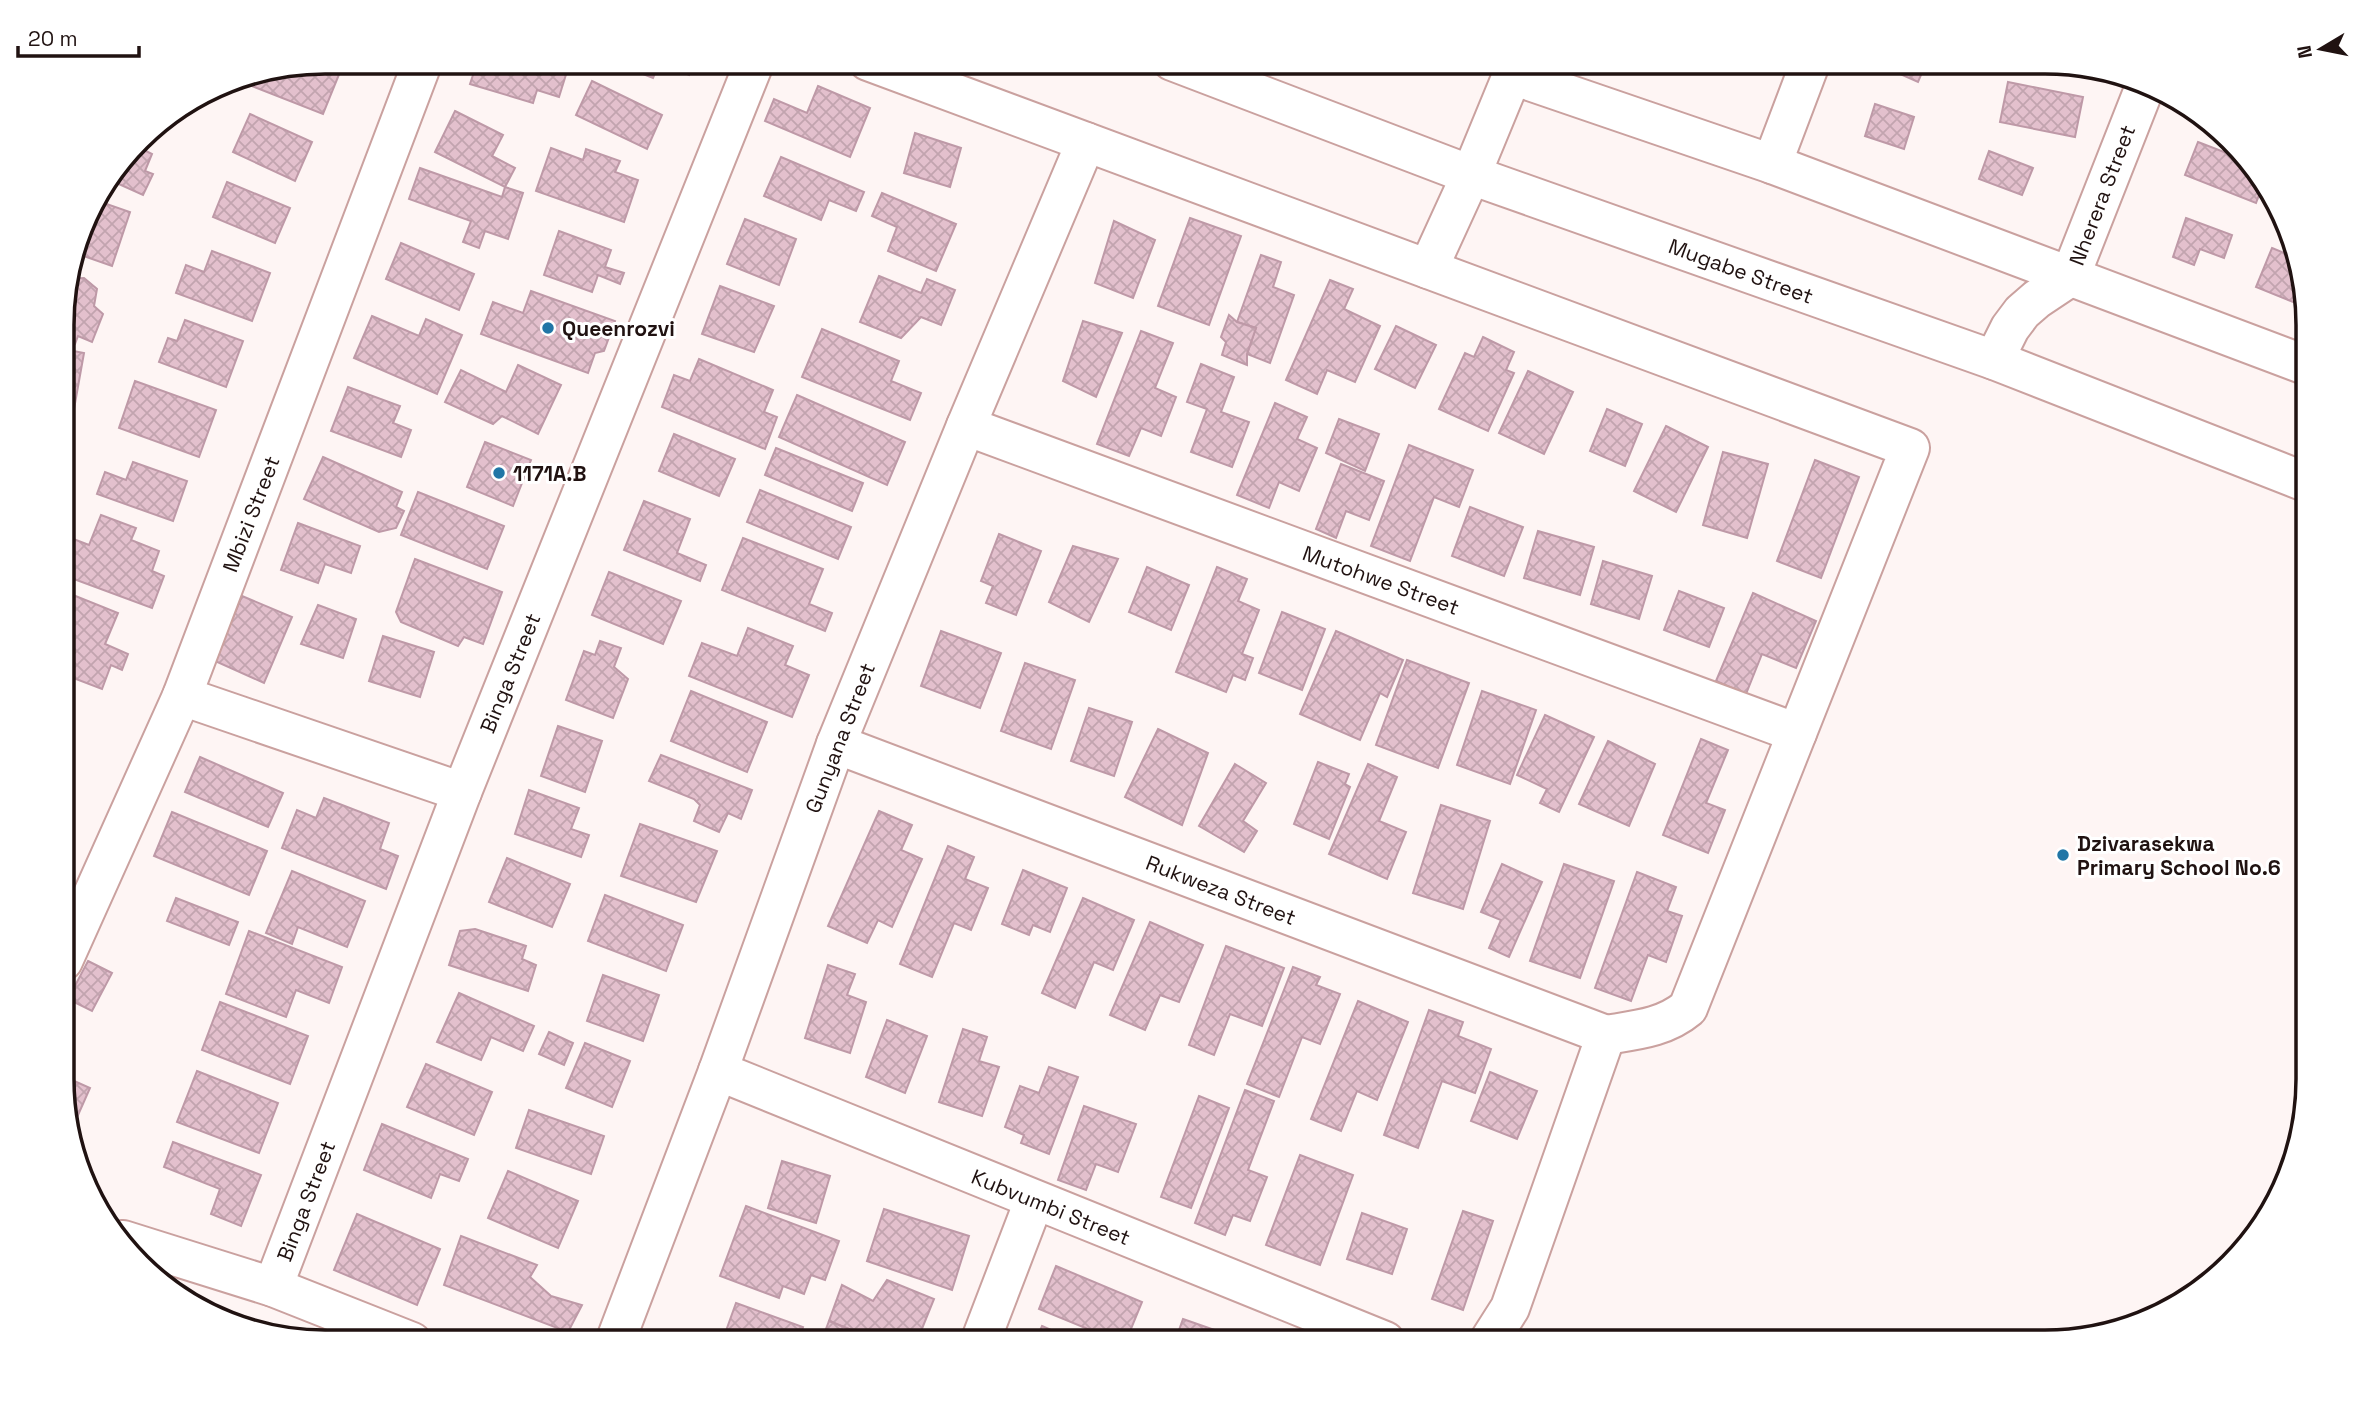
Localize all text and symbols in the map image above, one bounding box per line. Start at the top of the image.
scale bar [18,14,138,58]
north arrow [2286,14,2356,84]
text: 20 m [28,25,78,52]
text: N [2291,43,2318,60]
street label: Nherera Street [2063,121,2141,269]
street label: Mugabe Street [1665,232,1817,310]
place label: Queenrozvi [562,315,675,342]
marker: Queenrozvi [540,320,556,336]
street label: Mbizi Street [216,452,286,576]
place label: 1171A.B [513,460,586,487]
marker: 1171A.B [491,465,507,481]
street label: Mutohwe Street [1299,539,1463,621]
street label: Binga Street [474,609,546,737]
street label: Gunyana Street [799,659,881,817]
place label: Dzivarasekwa Primary School No.6 [2077,830,2281,881]
marker: Dzivarasekwa Primary School No.6 [2055,847,2071,863]
street label: Rukweza Street [1142,849,1300,931]
street label: Binga Street [271,1137,341,1265]
street label: Kubvumbi Street [968,1163,1134,1251]

